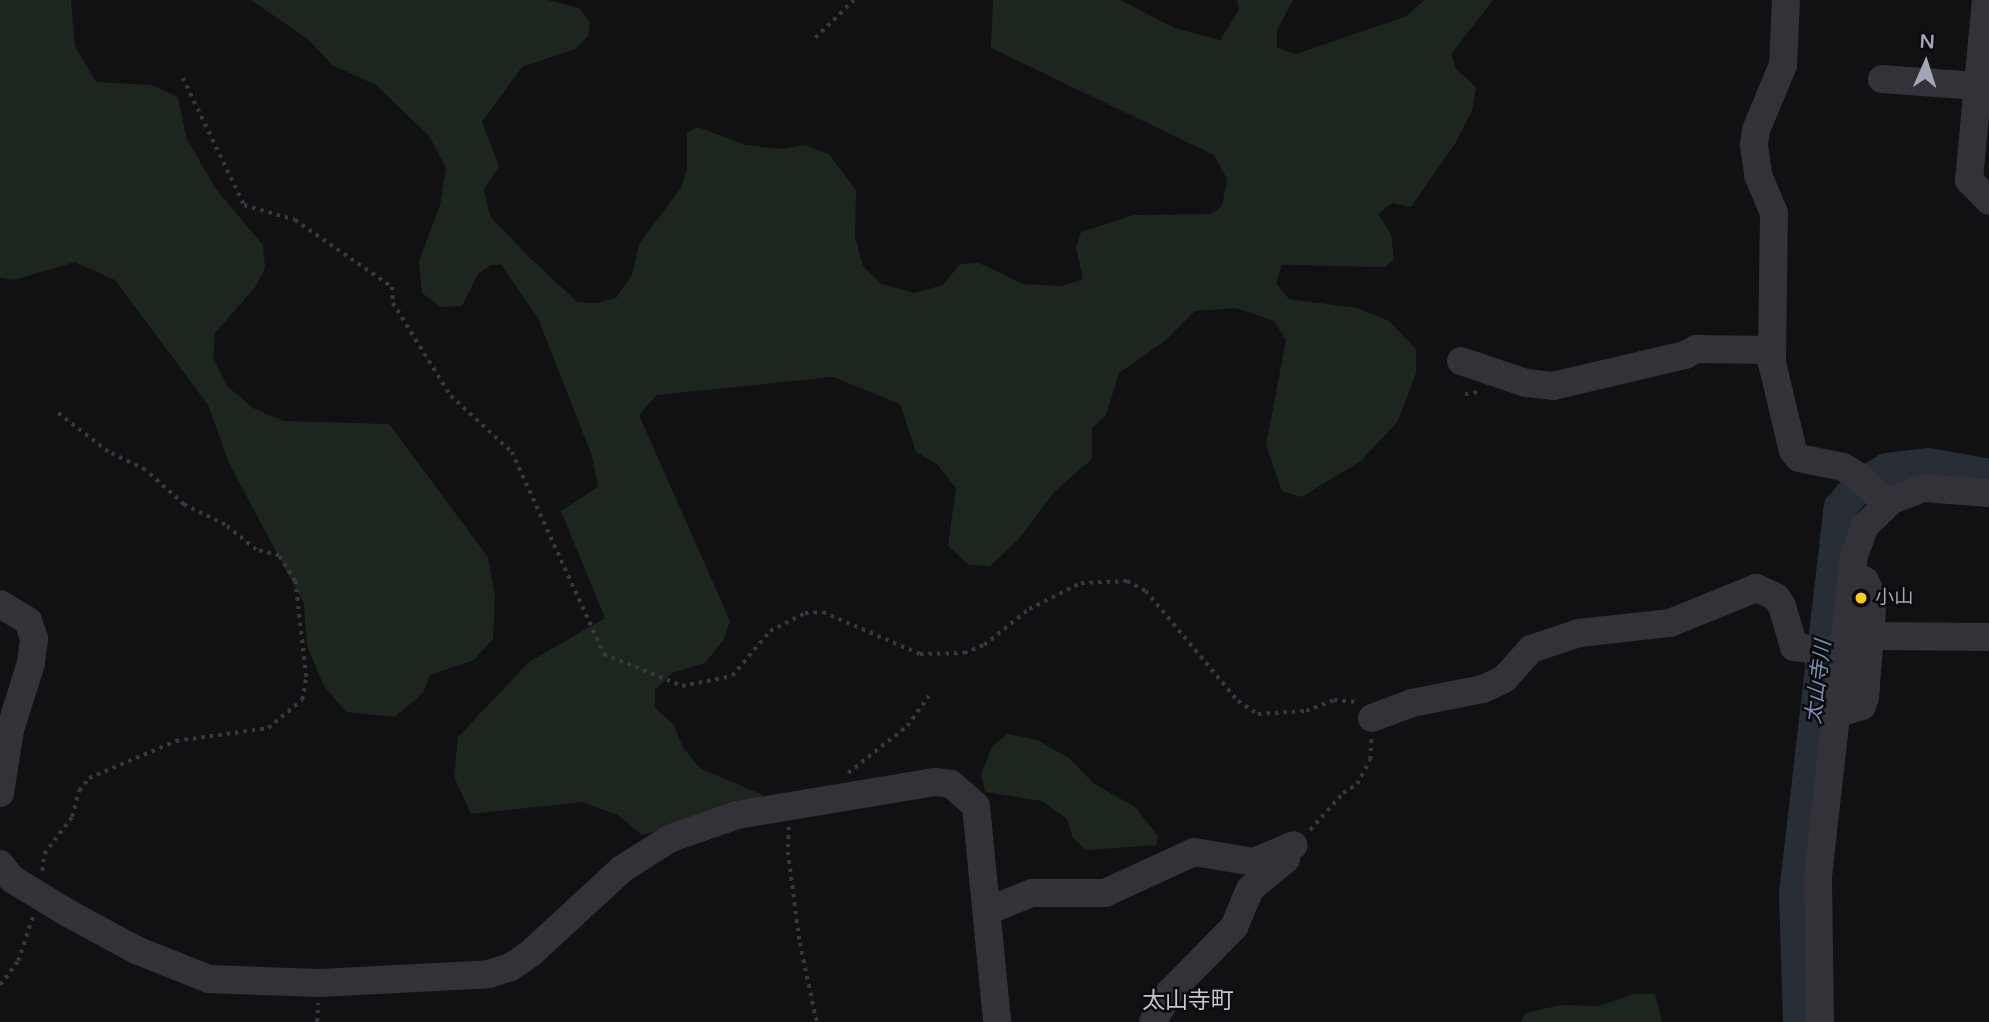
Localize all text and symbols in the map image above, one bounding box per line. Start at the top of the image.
north arrow [1891,28,1961,98]
text: N [1919,31,1935,53]
place label: 小山 [1875,587,1913,609]
marker: 小山 [1853,590,1869,606]
water label: 太山寺川 [1801,639,1837,725]
district label: 太山寺町 [1142,987,1234,1015]

